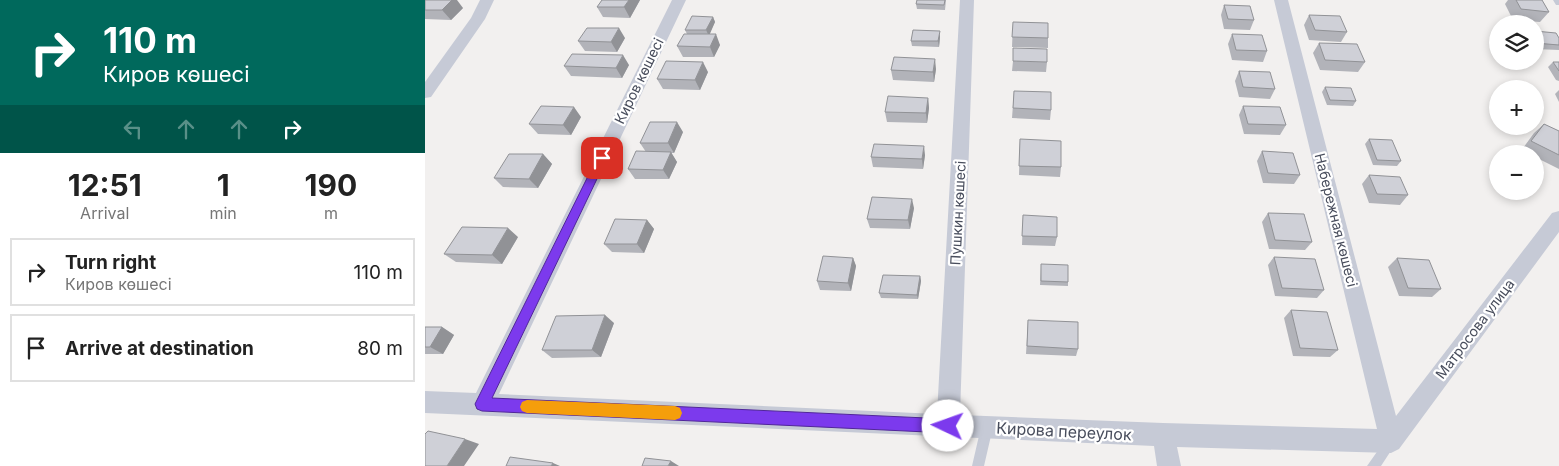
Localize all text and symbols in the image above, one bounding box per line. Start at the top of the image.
map controls [1489,15,1544,200]
button: layers [1489,15,1544,70]
text: 110 m [103,19,197,61]
icon: right [20,20,85,85]
street label: Киров көшесі [610,35,667,126]
text: Киров көшесі [103,61,250,87]
button: + [1489,80,1544,135]
icon: left [119,115,147,143]
icon: ahead [172,115,200,143]
icon: ahead [225,115,253,143]
icon: right [278,115,306,143]
pin [581,137,623,179]
icon: arrive [588,144,616,172]
button: − [1489,145,1544,200]
street label: Набережная көшесі [1312,151,1361,288]
street label: Пушкин көшесі [946,160,969,266]
text: 12:51 [68,167,142,203]
text: 1 [217,167,230,203]
text: 190 [305,167,357,203]
text: Arrival [80,203,129,223]
text: min [209,203,237,223]
text: m [324,203,338,223]
text: Turn right [65,251,156,274]
icon: right [22,258,50,286]
text: 110 m [354,261,403,284]
text: Киров көшесі [65,274,172,294]
street label: Матросова улица [1432,276,1518,382]
icon: arrive [22,334,50,362]
text: Arrive at destination [65,337,254,360]
text: 80 m [357,337,403,360]
position arrow [921,399,973,451]
street label: Кирова переулок [996,417,1132,445]

